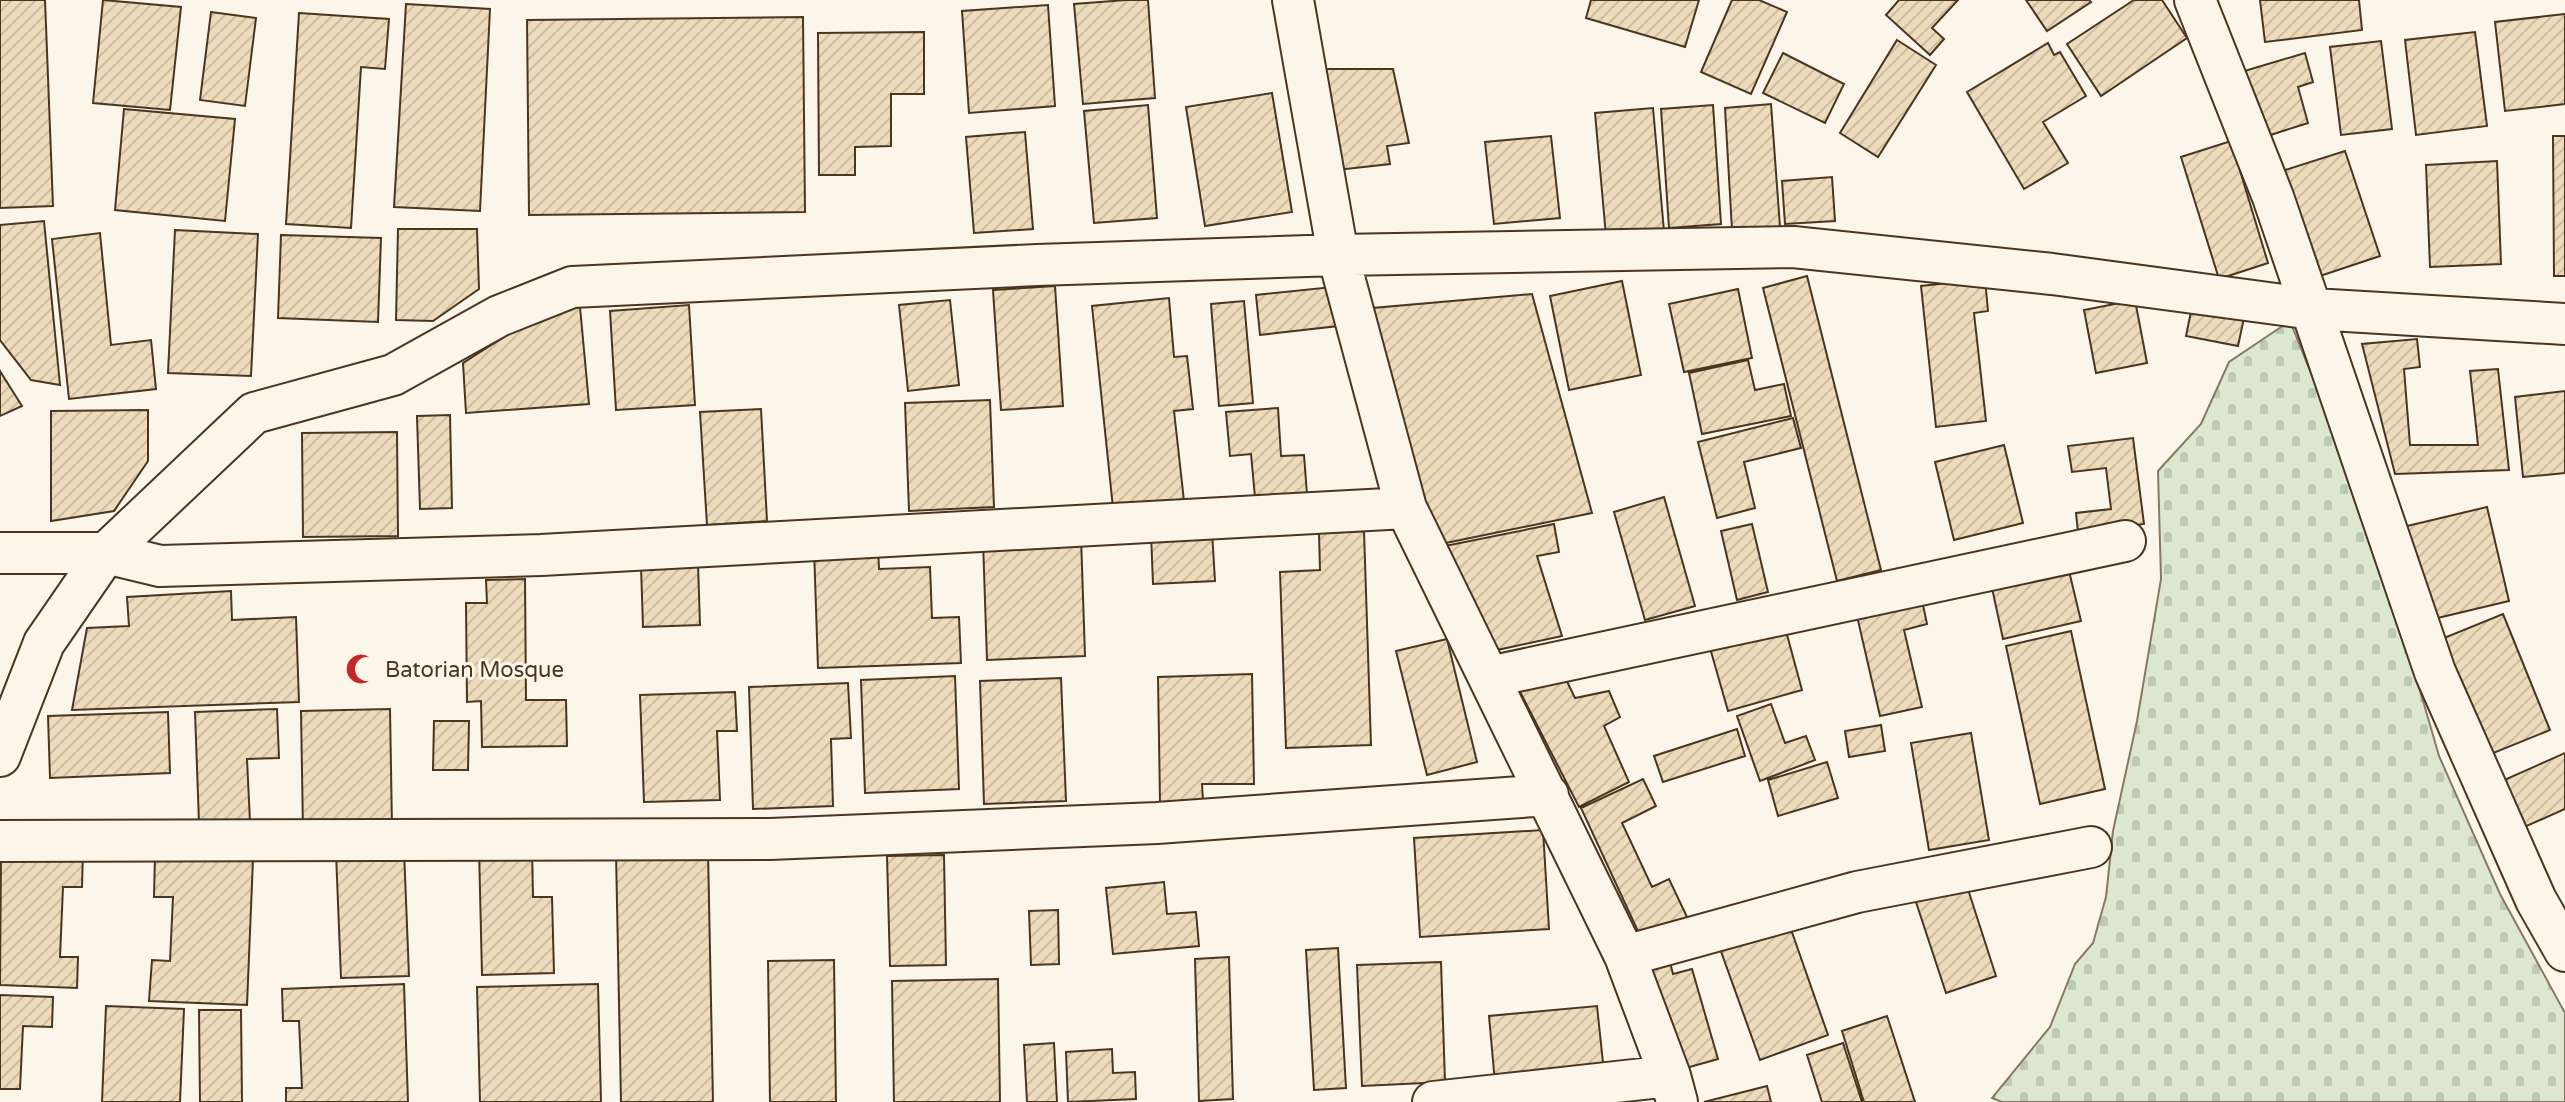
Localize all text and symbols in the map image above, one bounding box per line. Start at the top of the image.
mosque icon: Batorian Mosque [344,652,378,686]
place label: Batorian Mosque [385,657,564,683]

